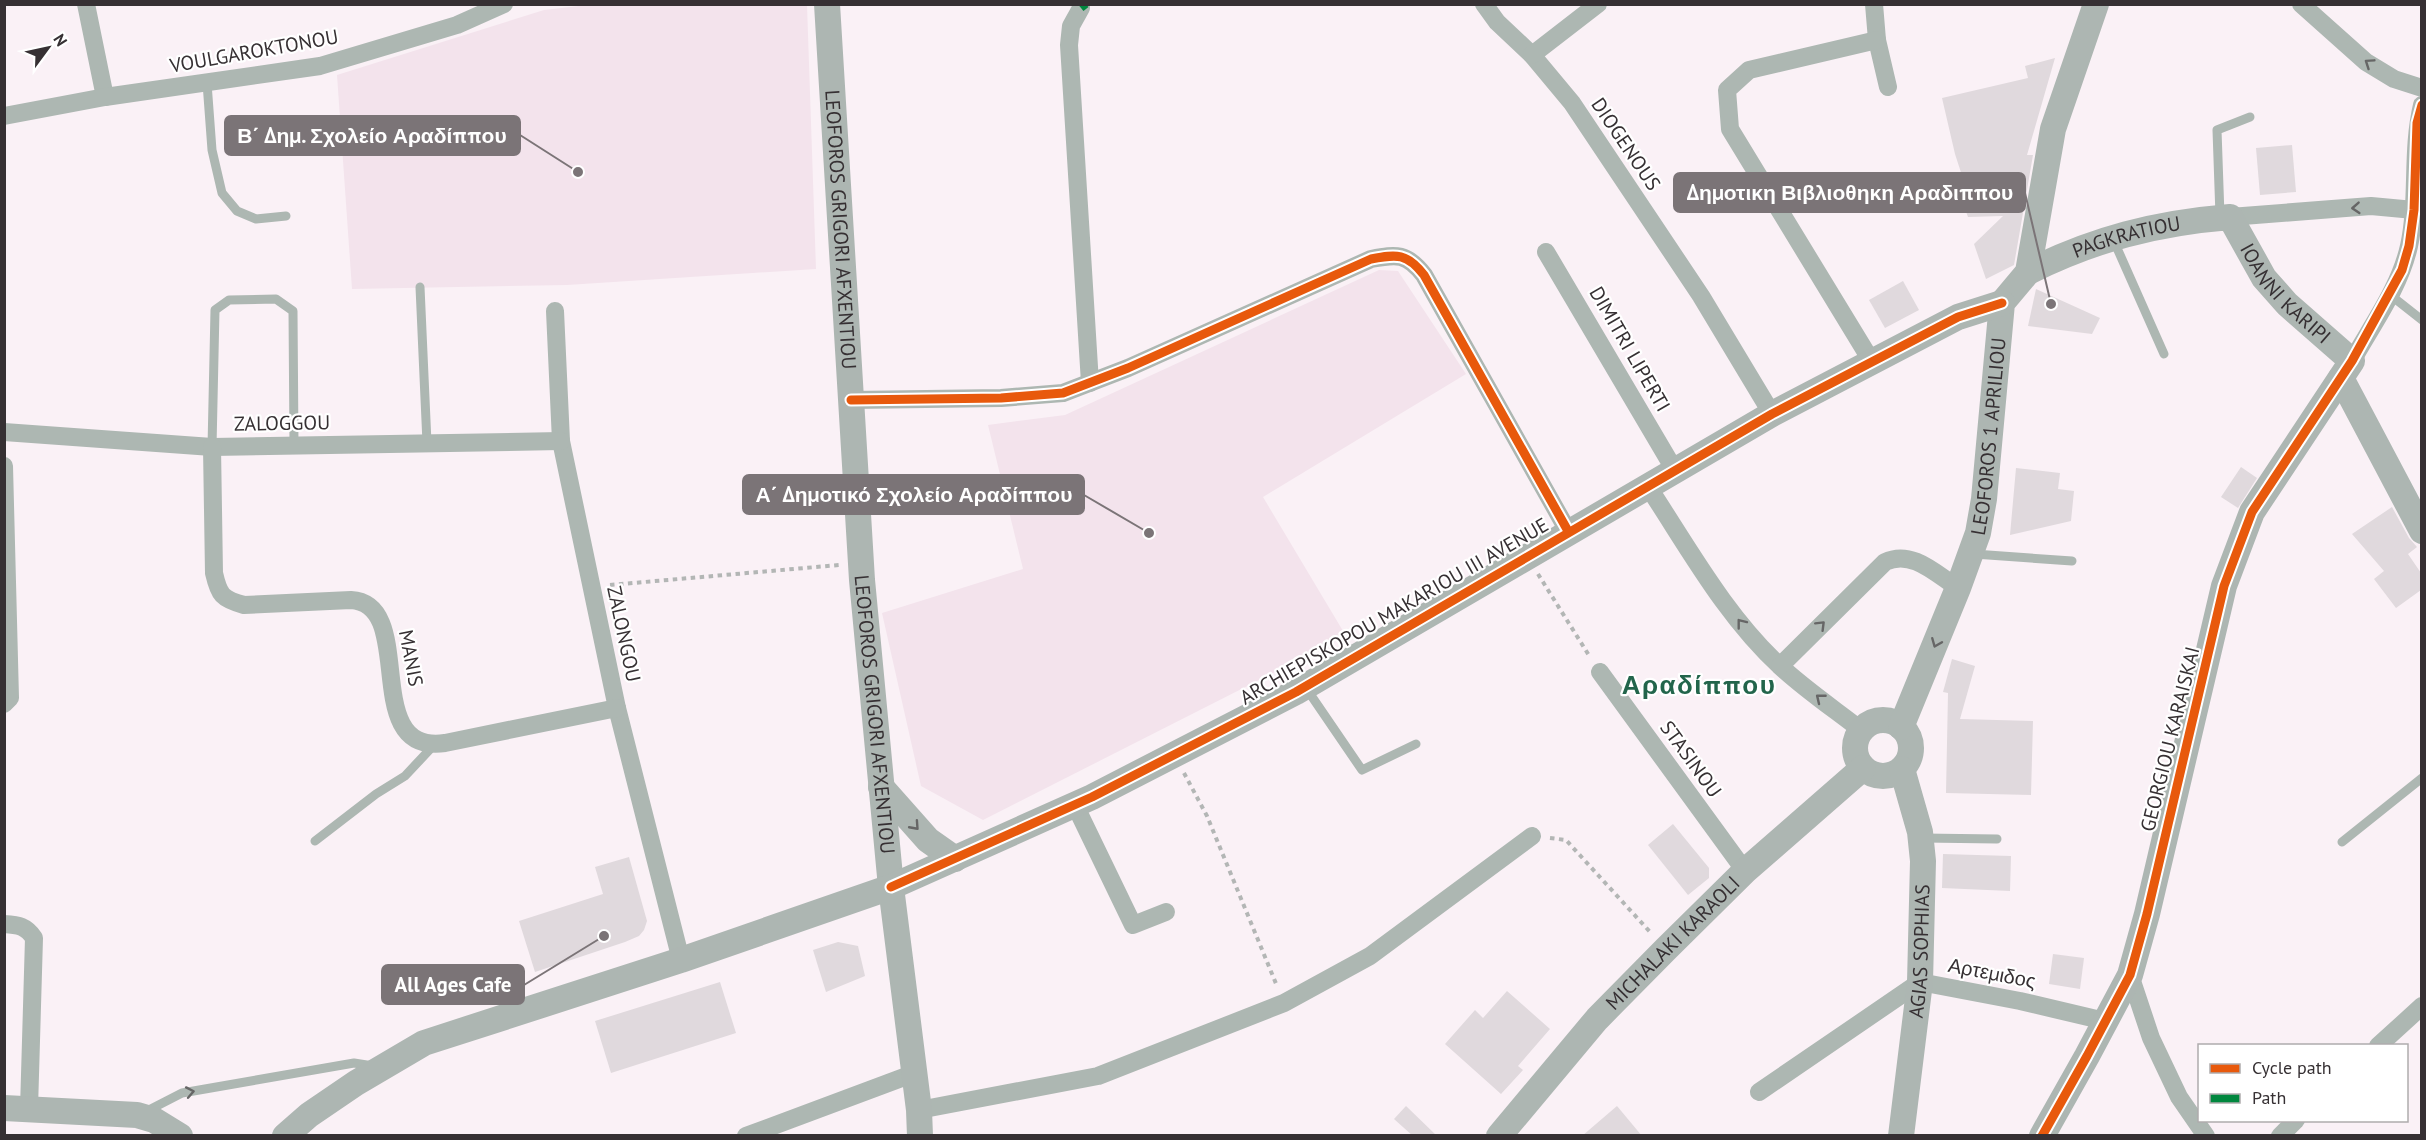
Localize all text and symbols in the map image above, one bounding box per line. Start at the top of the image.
north arrow [18,18,78,78]
street label: VOULGAROKTONOU [167,23,340,79]
text: N [49,30,72,50]
one-way arrow [2365,59,2376,70]
street label: LEOFOROS GRIGORI AFXENTIOU [819,89,862,370]
street label: DIOGENOUS [1585,93,1667,195]
callout: Β´ Δημ. Σχολείο Αραδίππου [225,116,520,155]
text: Β´ Δημ. Σχολείο Αραδίππου [237,122,507,149]
callout: Δημοτικη Βιβλιοθηκη Αραδιππου [1674,173,2025,212]
text: Δημοτικη Βιβλιοθηκη Αραδιππου [1687,179,2013,206]
one-way arrow [2351,201,2360,214]
street label: PAGKRATIOU [2069,210,2182,264]
street label: IOANNI KARIPI [2234,238,2336,349]
street label: DIMITRI LIPERTI [1584,282,1676,416]
street label: LEOFOROS 1 APRILIOU [1965,336,2012,537]
street label: ZALOGGOU [234,409,330,437]
callout: Α´ Δημοτικό Σχολείο Αραδίππου [743,475,1084,514]
text: Α´ Δημοτικό Σχολείο Αραδίππου [756,481,1072,508]
street label: ARCHIEPISKOPOU MAKARIOU III AVENUE [1235,512,1553,710]
street label: LEOFOROS GRIGORI AFXENTIOU [849,574,901,855]
street label: ZALONGOU [601,584,647,684]
one-way arrow [1738,619,1749,630]
one-way arrow [1815,621,1825,632]
street label: MANIS [393,627,429,689]
one-way arrow [1931,636,1943,647]
street label: GEORGIOU KARAISKAI [2134,644,2206,834]
district label: Αραδίππου [1622,668,1776,701]
one-way arrow [1816,695,1827,706]
street label: STASINOU [1654,715,1728,803]
one-way arrow [908,819,919,830]
street label: MICHALAKI KARAOLI [1600,870,1745,1016]
street label: AGIAS SOPHIAS [1903,884,1935,1020]
street label: Αρτεμιδος [1946,952,2038,994]
callout: All Ages Cafe [382,965,524,1004]
text: All Ages Cafe [395,971,511,998]
legend [2198,1044,2408,1122]
text: Cycle path [2252,1056,2332,1079]
one-way arrow [185,1086,195,1099]
text: Path [2252,1086,2286,1109]

